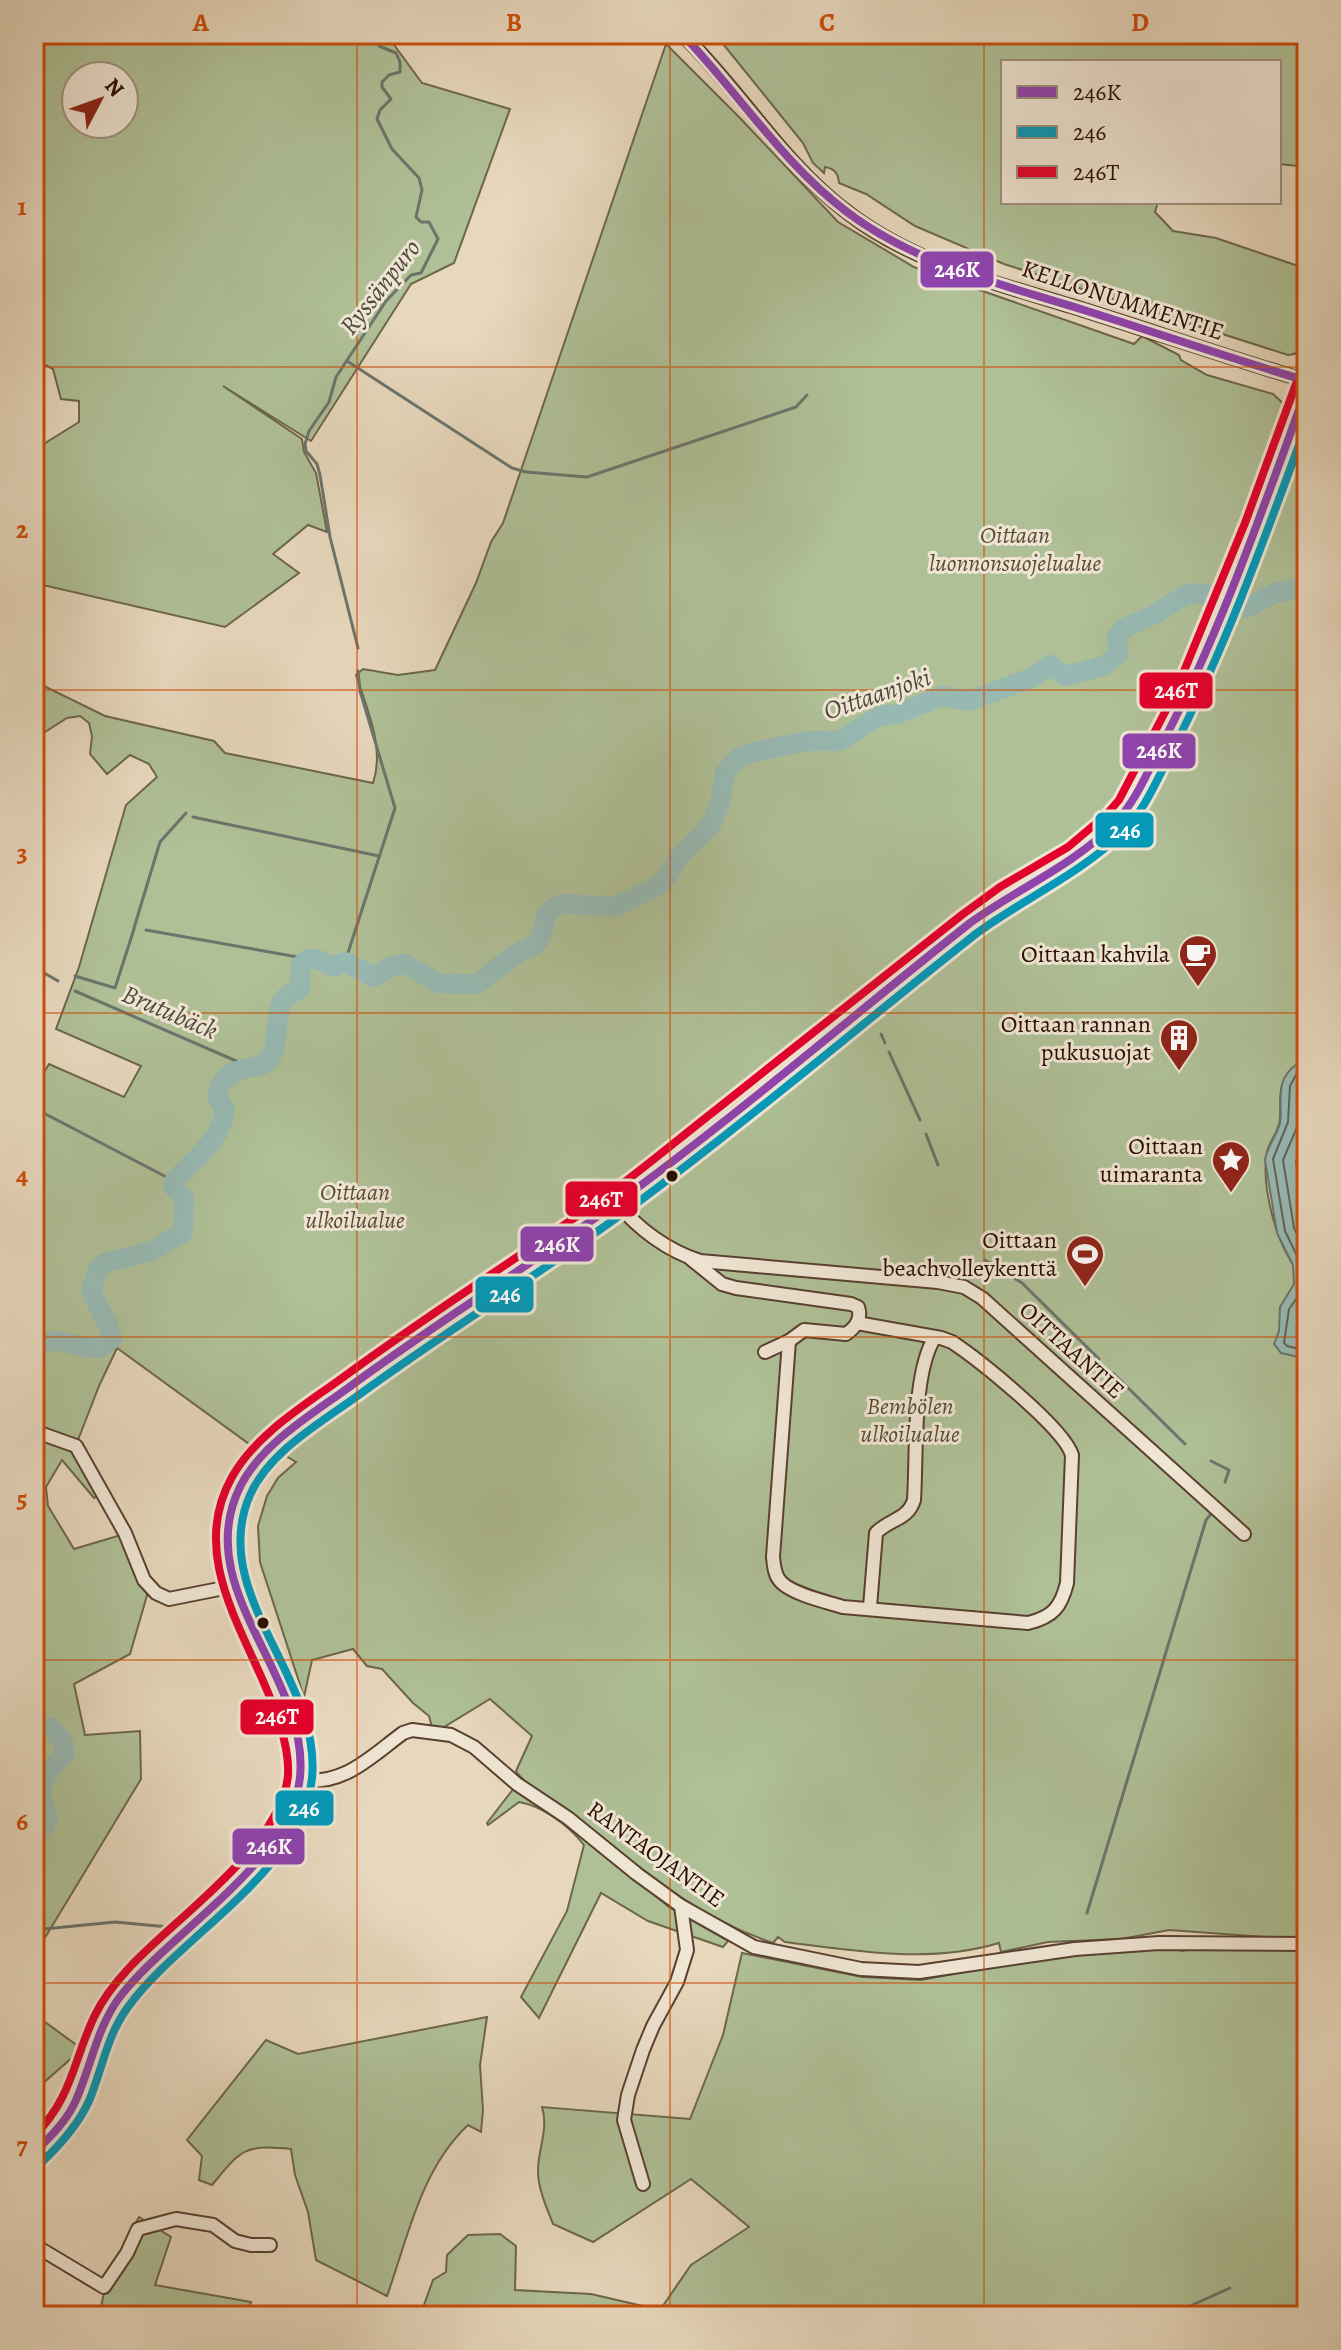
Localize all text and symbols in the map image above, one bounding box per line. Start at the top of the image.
text: A [192,5,210,40]
text: B [506,5,522,40]
text: C [819,5,835,40]
text: D [1131,5,1149,40]
north arrow [60,60,140,140]
legend [1001,60,1281,204]
text: N [98,72,131,103]
text: 246K [1073,76,1121,108]
text: 246 [1073,116,1106,148]
text: 246T [1073,156,1119,188]
text: 1 [17,189,27,224]
water label: Ryssänpuro [332,232,428,342]
line badge: 246K [919,250,995,289]
street label: KELLONUMMENTIE [1018,252,1228,348]
text: 246K [934,255,980,285]
text: 2 [16,512,29,547]
park label: Oittaan luonnonsuojelualue [929,519,1101,579]
water label: Oittaanjoki [819,659,935,729]
line badge: 246T [1138,671,1214,710]
text: 246T [1154,676,1198,706]
line badge: 246K [1121,732,1197,770]
text: 246K [1136,736,1182,766]
line badge: 246 [1094,811,1155,849]
text: 246 [1109,816,1141,846]
text: 3 [16,835,28,870]
cafe icon: Oittaan kahvila [1177,933,1219,988]
place label: Oittaan kahvila [1021,938,1171,970]
water label: Brutubäck [117,976,223,1048]
place label: Oittaan rannan pukusuojat [1001,1008,1151,1068]
building icon: Oittaan rannan pukusuojat [1158,1017,1200,1072]
place label: Oittaan uimaranta [1100,1130,1204,1190]
place icon: Oittaan uimaranta [1210,1139,1252,1194]
text: 4 [16,1158,28,1193]
unlabelled marker [664,1168,680,1184]
park label: Oittaan ulkoilualue [305,1176,405,1236]
line badge: 246T [564,1180,639,1218]
text: 246T [579,1185,623,1215]
place label: Oittaan beachvolleykenttä [883,1224,1058,1284]
line badge: 246K [519,1225,595,1263]
text: 246K [534,1230,580,1260]
sports icon: Oittaan beachvolleykenttä [1064,1233,1106,1288]
line badge: 246 [474,1275,535,1314]
text: 246 [489,1280,521,1310]
street label: OITTAANTIE [1012,1294,1132,1406]
park label: Bembölen ulkoilualue [860,1390,960,1450]
text: 5 [16,1481,28,1516]
unlabelled marker [255,1615,271,1631]
line badge: 246T [239,1698,315,1736]
text: 246T [255,1702,299,1732]
line badge: 246 [274,1789,335,1827]
street label: RANTAOJANTIE [581,1793,731,1915]
text: 246 [288,1794,320,1824]
text: 6 [16,1804,28,1839]
line badge: 246K [231,1827,306,1866]
text: 246K [246,1832,292,1862]
text: 7 [16,2128,28,2163]

